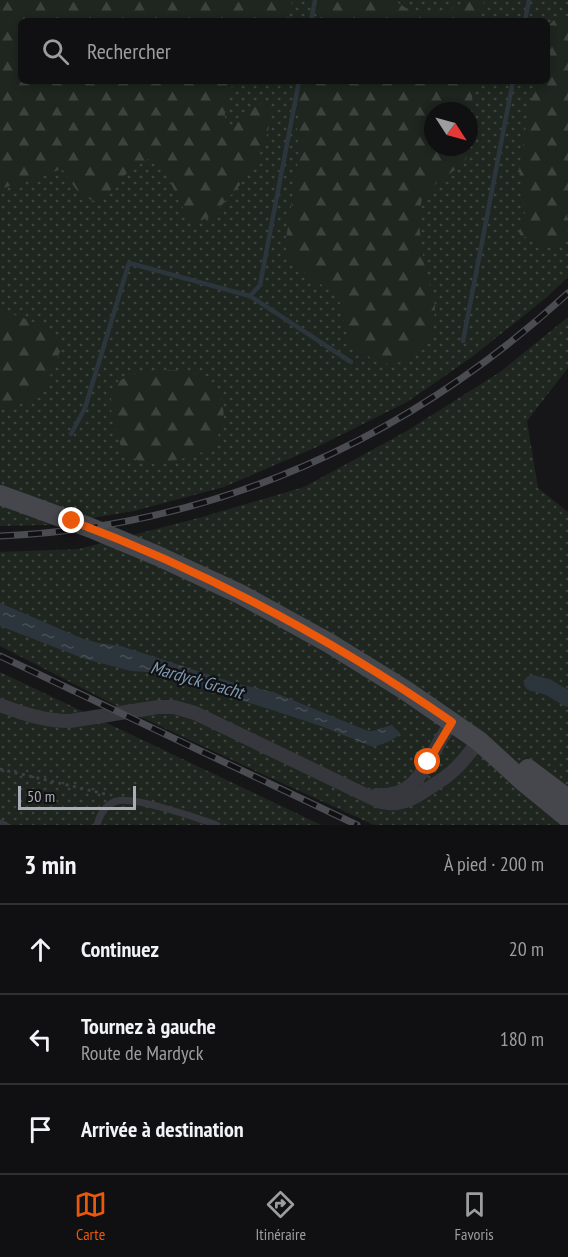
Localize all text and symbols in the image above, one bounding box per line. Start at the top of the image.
search box [18,18,550,84]
icon: search [39,35,72,68]
text: Rechercher [87,37,171,65]
north arrow [424,102,478,156]
route end [58,507,84,533]
water label: Mardyck Gracht [148,655,248,704]
route start [414,748,440,774]
scale bar [18,783,136,810]
text: 50 m [27,786,55,806]
text: 3 min [24,848,77,881]
text: À pied · 200 m [444,851,544,877]
icon: ahead [24,933,57,966]
text: Continuez [81,935,159,963]
text: 20 m [509,936,544,962]
text: Tournez à gauche [81,1012,216,1040]
icon: left [24,1023,57,1056]
text: 180 m [500,1026,544,1052]
text: Route de Mardyck [81,1040,203,1066]
icon: arrive [24,1113,57,1146]
text: Arrivée à destination [81,1115,244,1143]
tab: Carte [74,1188,107,1244]
tab: Itinéraire [256,1188,306,1244]
tab: Favoris [454,1188,494,1244]

